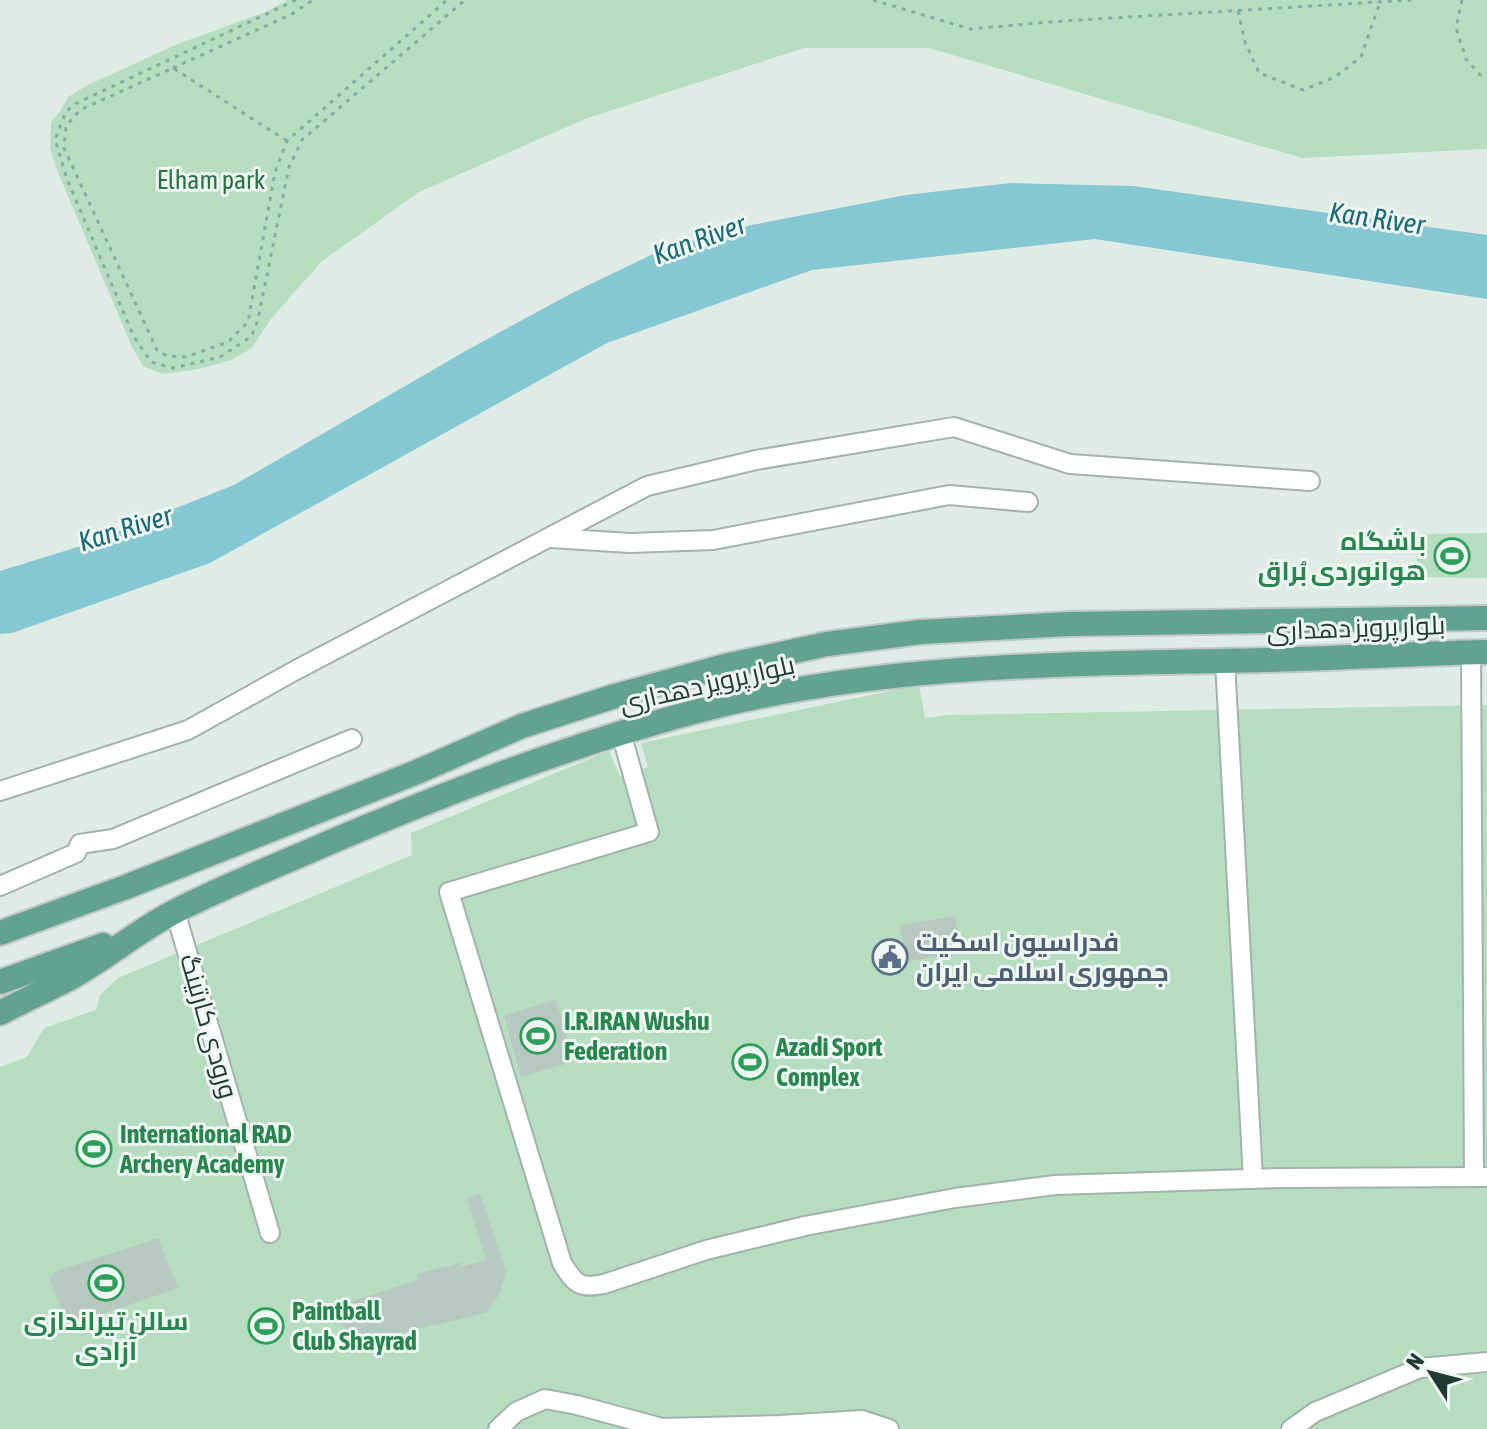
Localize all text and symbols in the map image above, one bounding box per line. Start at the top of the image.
park label: Elham park [157,165,265,195]
water label: Kan River [1327,195,1429,241]
water label: Kan River [648,207,751,270]
water label: Kan River [74,498,177,557]
place label: باشگاه هوانوردی بُراق [1258,526,1426,587]
sports icon: باشگاه هوانوردی بُراق [1433,537,1471,575]
street label: بلوار پرویز دهداری [1266,610,1446,648]
street label: بلوار پرویز دهداری [616,649,798,721]
place label: فدراسیون اسکیت جمهوری اسلامی ایران [916,927,1169,988]
public building icon: فدراسیون اسکیت جمهوری اسلامی ایران [871,938,909,976]
street label: ورودی کارتینگ [174,950,244,1102]
place label: I.R.IRAN Wushu Federation [564,1006,710,1066]
sports icon: I.R.IRAN Wushu Federation [519,1017,557,1055]
place label: Azadi Sport Complex [775,1032,883,1092]
sports icon: Azadi Sport Complex [731,1043,769,1081]
place label: International RAD Archery Academy [119,1119,292,1179]
sports icon: International RAD Archery Academy [75,1130,113,1168]
sports icon: سالن تیراندازی آزادی [87,1264,125,1302]
place label: Paintball Club Shayrad [292,1296,417,1356]
place label: سالن تیراندازی آزادی [24,1306,188,1367]
sports icon: Paintball Club Shayrad [247,1307,285,1345]
north arrow [1391,1333,1471,1413]
text: N [1400,1348,1429,1374]

